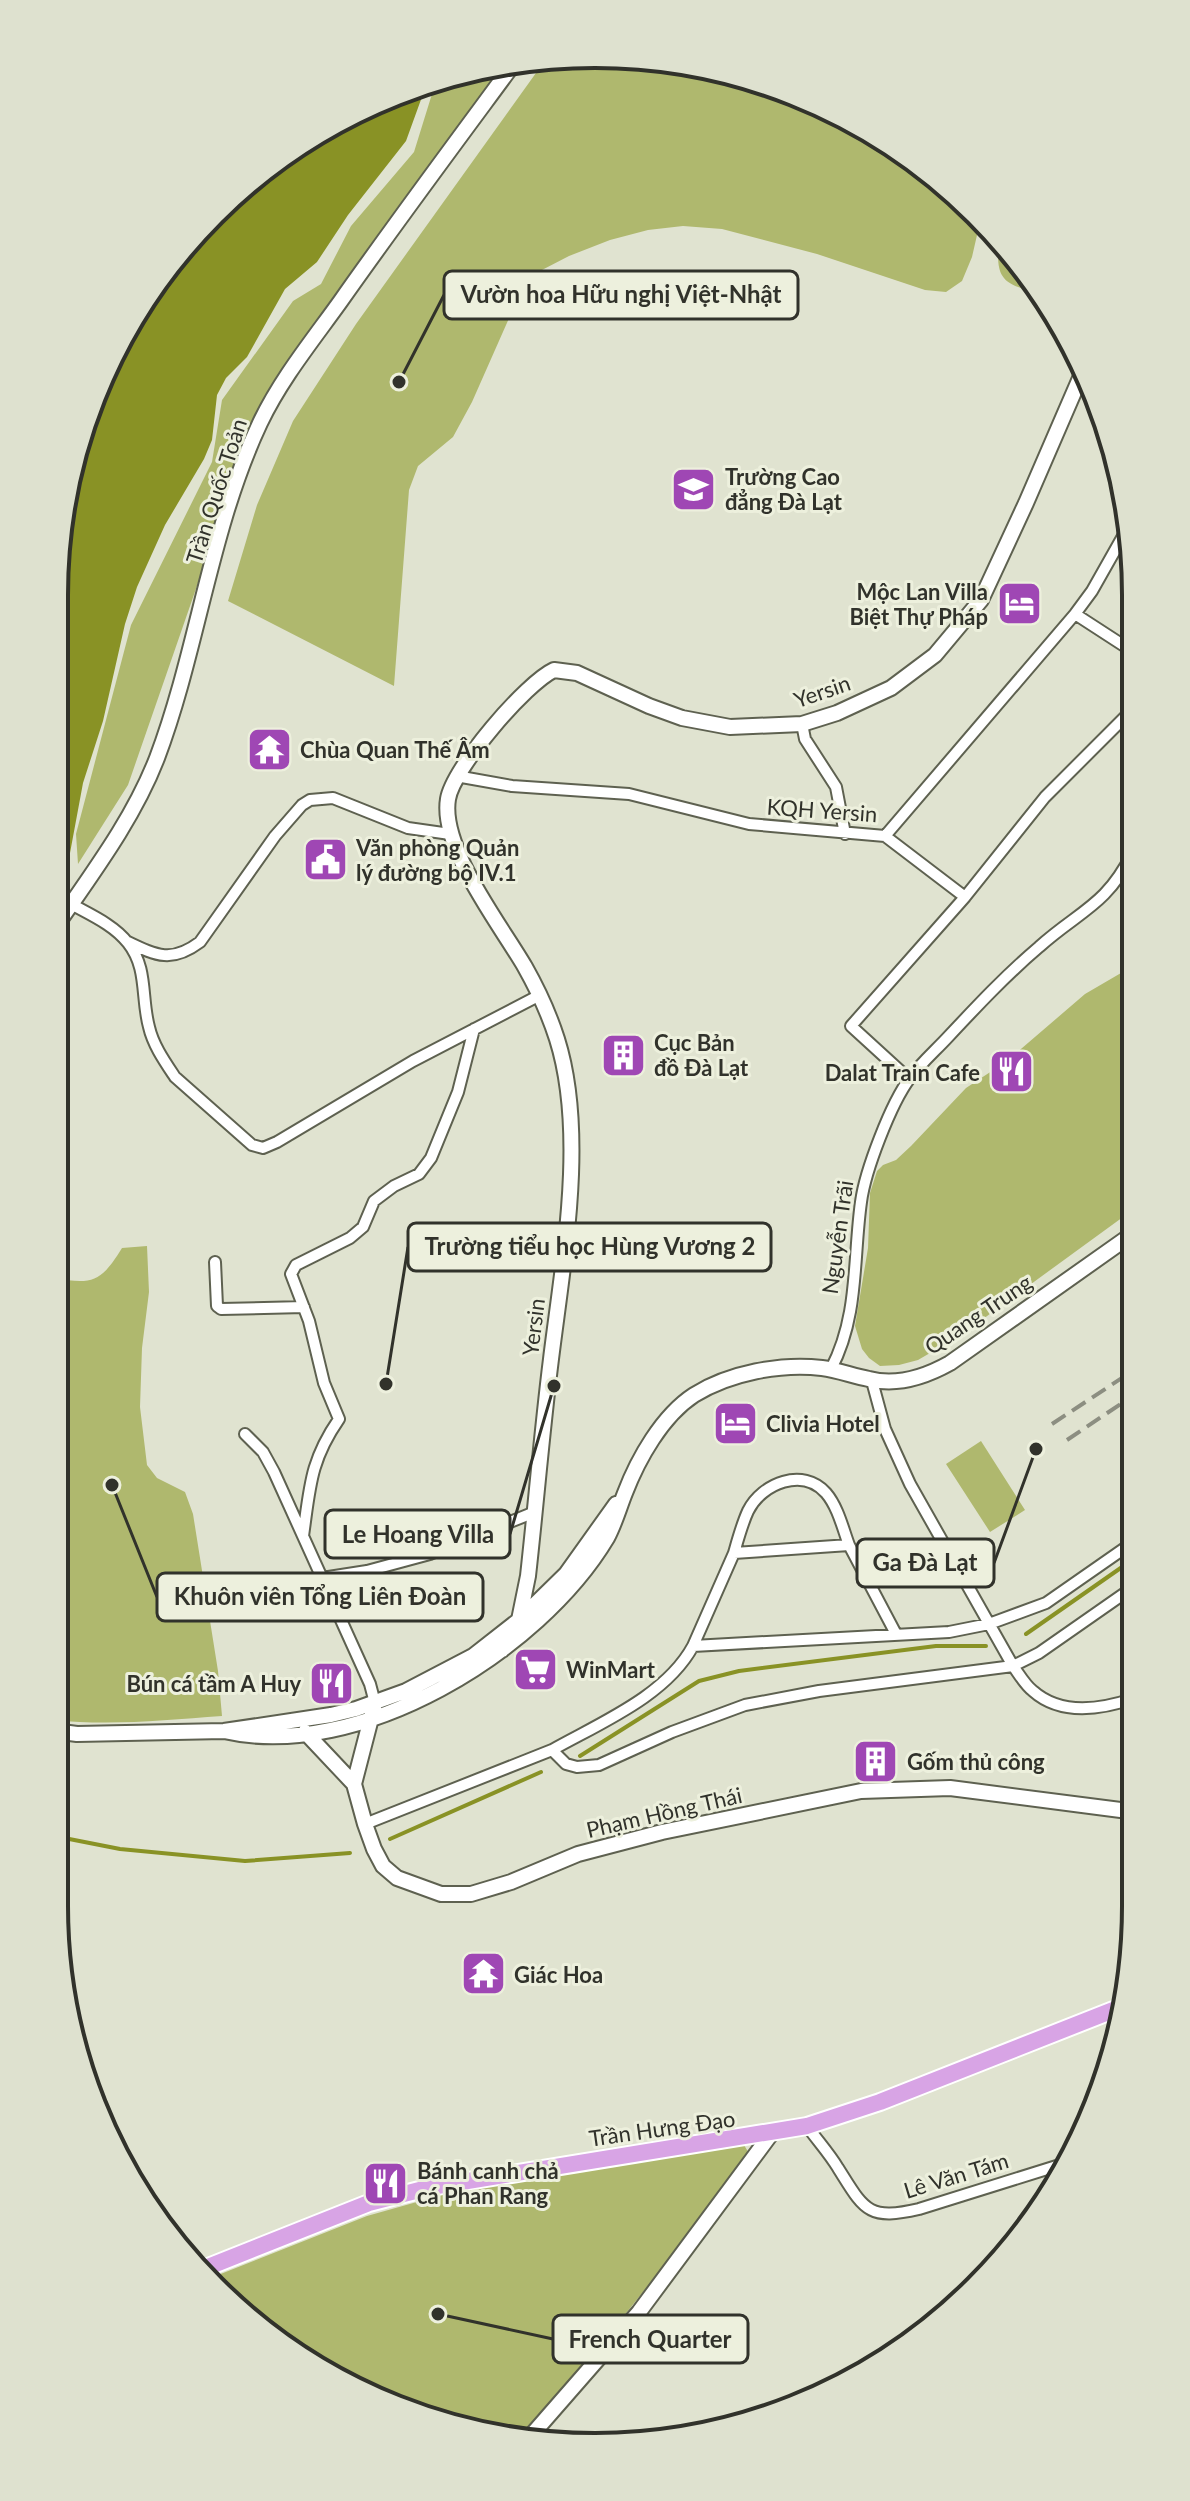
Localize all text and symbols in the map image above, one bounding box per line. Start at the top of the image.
callout: Vườn hoa Hữu nghị Việt-Nhật [444,271,798,319]
text: Vườn hoa Hữu nghị Việt-Nhật [459,279,782,308]
street label: Trần Quốc Toản [180,415,252,567]
place label: Trường Cao đẳng Đà Lạt [725,463,843,515]
school or university icon: Trường Cao đẳng Đà Lạt [670,465,718,513]
place label: Mộc Lan Villa Biệt Thự Pháp [849,578,988,630]
hotel icon: Mộc Lan Villa Biệt Thự Pháp [995,580,1043,628]
street label: Yersin [790,669,854,713]
temple icon: Chùa Quan Thế Âm [245,725,293,773]
place label: Chùa Quan Thế Âm [300,736,490,763]
street label: KQH Yersin [766,793,878,827]
place label: Văn phòng Quản lý đường bộ IV.1 [355,834,519,886]
public building icon: Văn phòng Quản lý đường bộ IV.1 [301,836,349,884]
place label: Cục Bản đồ Đà Lạt [654,1029,749,1081]
building icon: Cục Bản đồ Đà Lạt [599,1031,647,1079]
restaurant icon: Dalat Train Cafe [987,1048,1035,1096]
place label: Dalat Train Cafe [825,1059,980,1086]
street label: Nguyễn Trãi [816,1178,858,1296]
callout: Trường tiểu học Hùng Vương 2 [408,1223,771,1271]
text: Trường tiểu học Hùng Vương 2 [425,1231,755,1260]
street label: Quang Trung [919,1268,1037,1360]
street label: Yersin [516,1297,550,1357]
hotel icon: Clivia Hotel [711,1399,759,1447]
place label: Clivia Hotel [766,1410,880,1437]
callout: Le Hoang Villa [325,1510,510,1558]
text: Le Hoang Villa [342,1519,494,1548]
callout: Ga Đà Lạt [857,1539,994,1587]
text: Ga Đà Lạt [872,1547,978,1576]
callout: Khuôn viên Tổng Liên Đoàn [157,1573,483,1621]
text: Khuôn viên Tổng Liên Đoàn [174,1581,466,1610]
supermarket icon: WinMart [511,1645,559,1693]
place label: WinMart [566,1656,656,1683]
restaurant icon: Bún cá tầm A Huy [308,1659,356,1707]
place label: Bún cá tầm A Huy [126,1670,301,1697]
building icon: Gốm thủ công [852,1737,900,1785]
place label: Gốm thủ công [907,1748,1045,1775]
street label: Phạm Hồng Thái [584,1781,744,1843]
temple icon: Giác Hoa [459,1950,507,1998]
place label: Giác Hoa [514,1961,603,1988]
street label: Trần Hưng Đạo [587,2104,737,2152]
street label: Lê Văn Tám [900,2146,1012,2204]
place label: Bánh canh chả cá Phan Rang [417,2157,559,2209]
restaurant icon: Bánh canh chả cá Phan Rang [362,2159,410,2207]
callout: French Quarter [553,2315,748,2363]
text: French Quarter [568,2324,732,2353]

